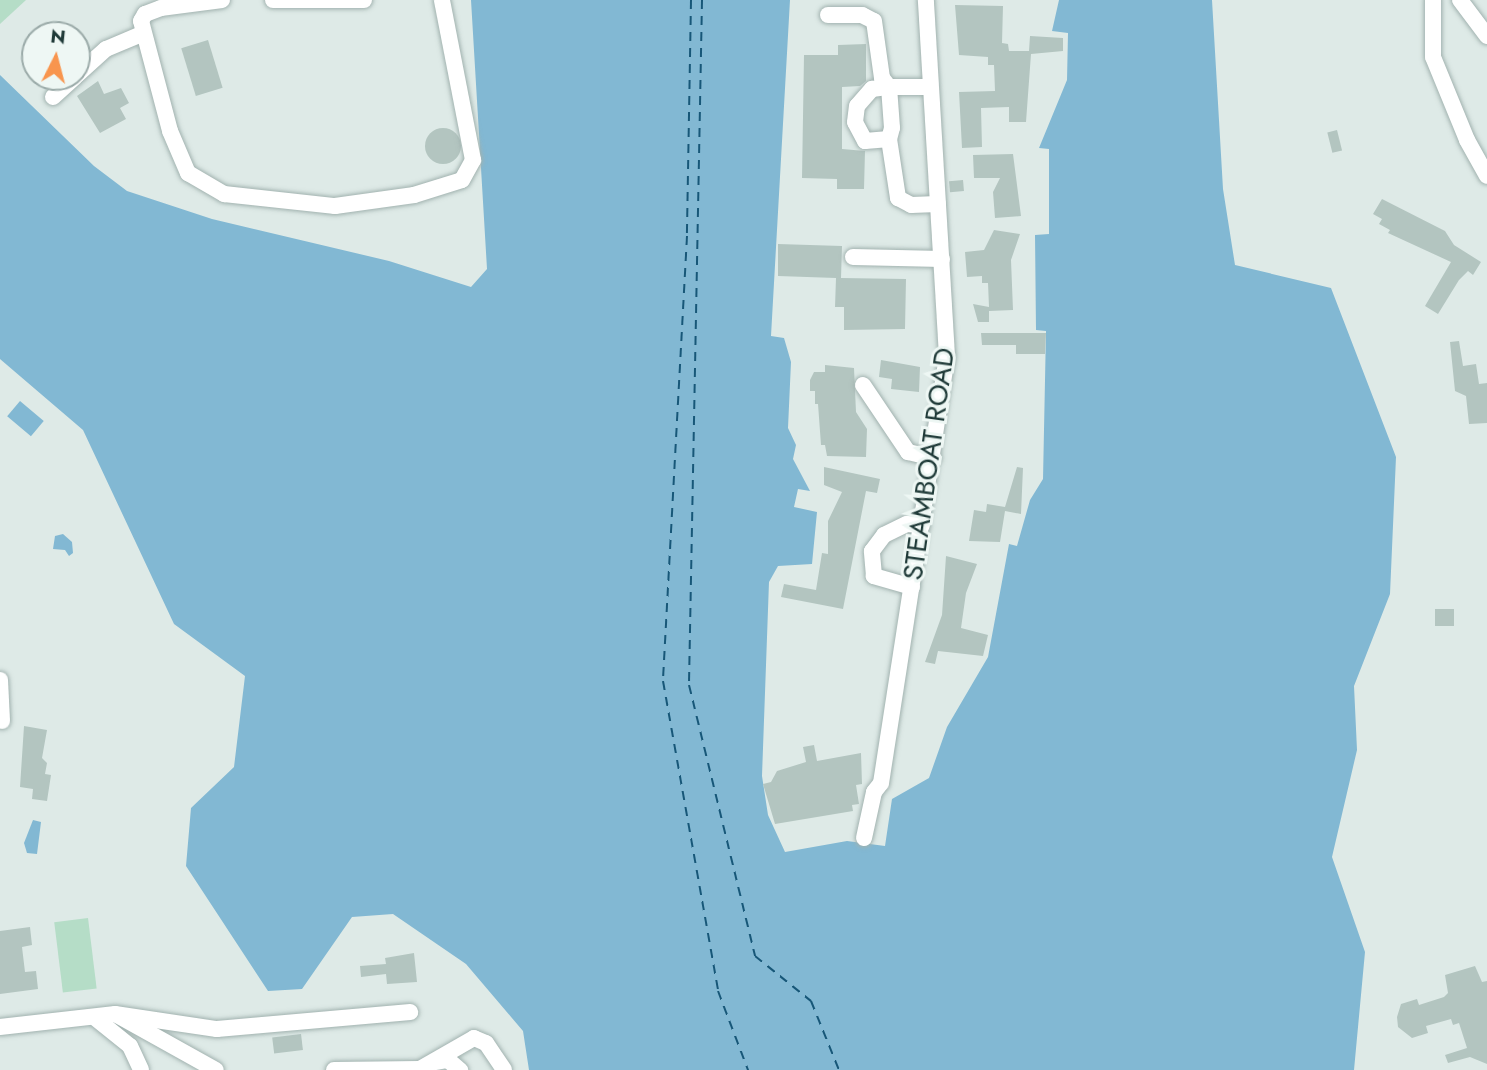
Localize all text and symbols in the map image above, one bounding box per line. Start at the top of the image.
north arrow [21,21,91,91]
text: N [49,22,67,51]
street label: STEAMBOAT ROAD [896,346,962,582]

